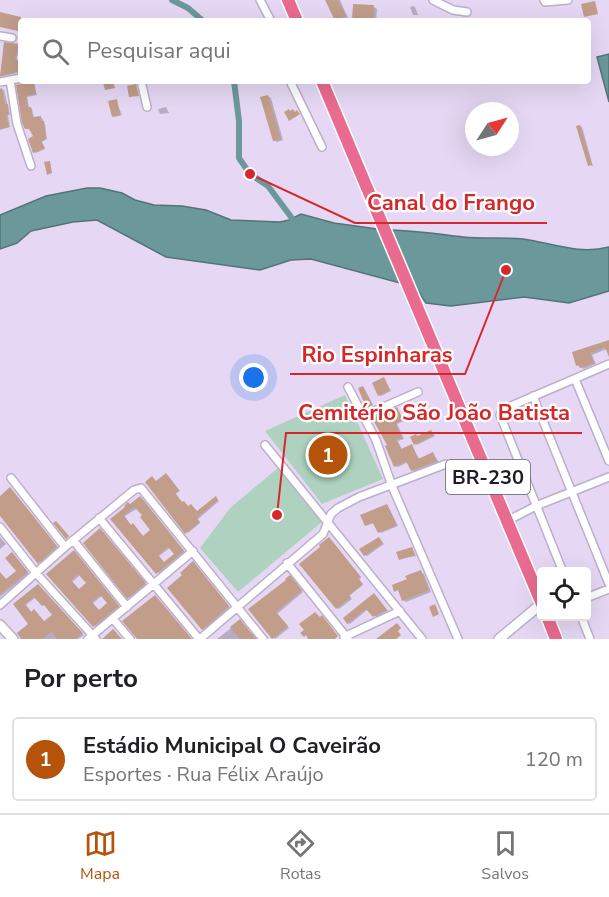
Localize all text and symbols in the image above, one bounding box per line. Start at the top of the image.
search box [18,18,591,84]
icon: search [39,35,72,68]
text: Pesquisar aqui [87,36,231,66]
north arrow [465,102,519,156]
callout: Canal do Frango [355,183,547,223]
text: Canal do Frango [367,188,535,218]
callout: Rio Espinharas [290,334,465,374]
text: Rio Espinharas [302,340,452,370]
your location [239,363,268,392]
callout: Cemitério São João Batista [286,393,582,433]
text: Cemitério São João Batista [298,398,570,428]
pin: 1 [308,432,348,478]
road number: BR-230 [446,460,530,494]
map controls [537,567,591,621]
button: locate [537,567,591,621]
text: Por perto [24,661,138,696]
text: Estádio Municipal O Caveirão [83,731,381,761]
text: 1 [40,746,52,773]
text: 120 m [525,746,583,773]
text: Esportes · Rua Félix Araújo [83,761,324,788]
tab: Mapa [80,827,120,885]
tab: Rotas [280,827,321,885]
tab: Salvos [481,827,529,885]

